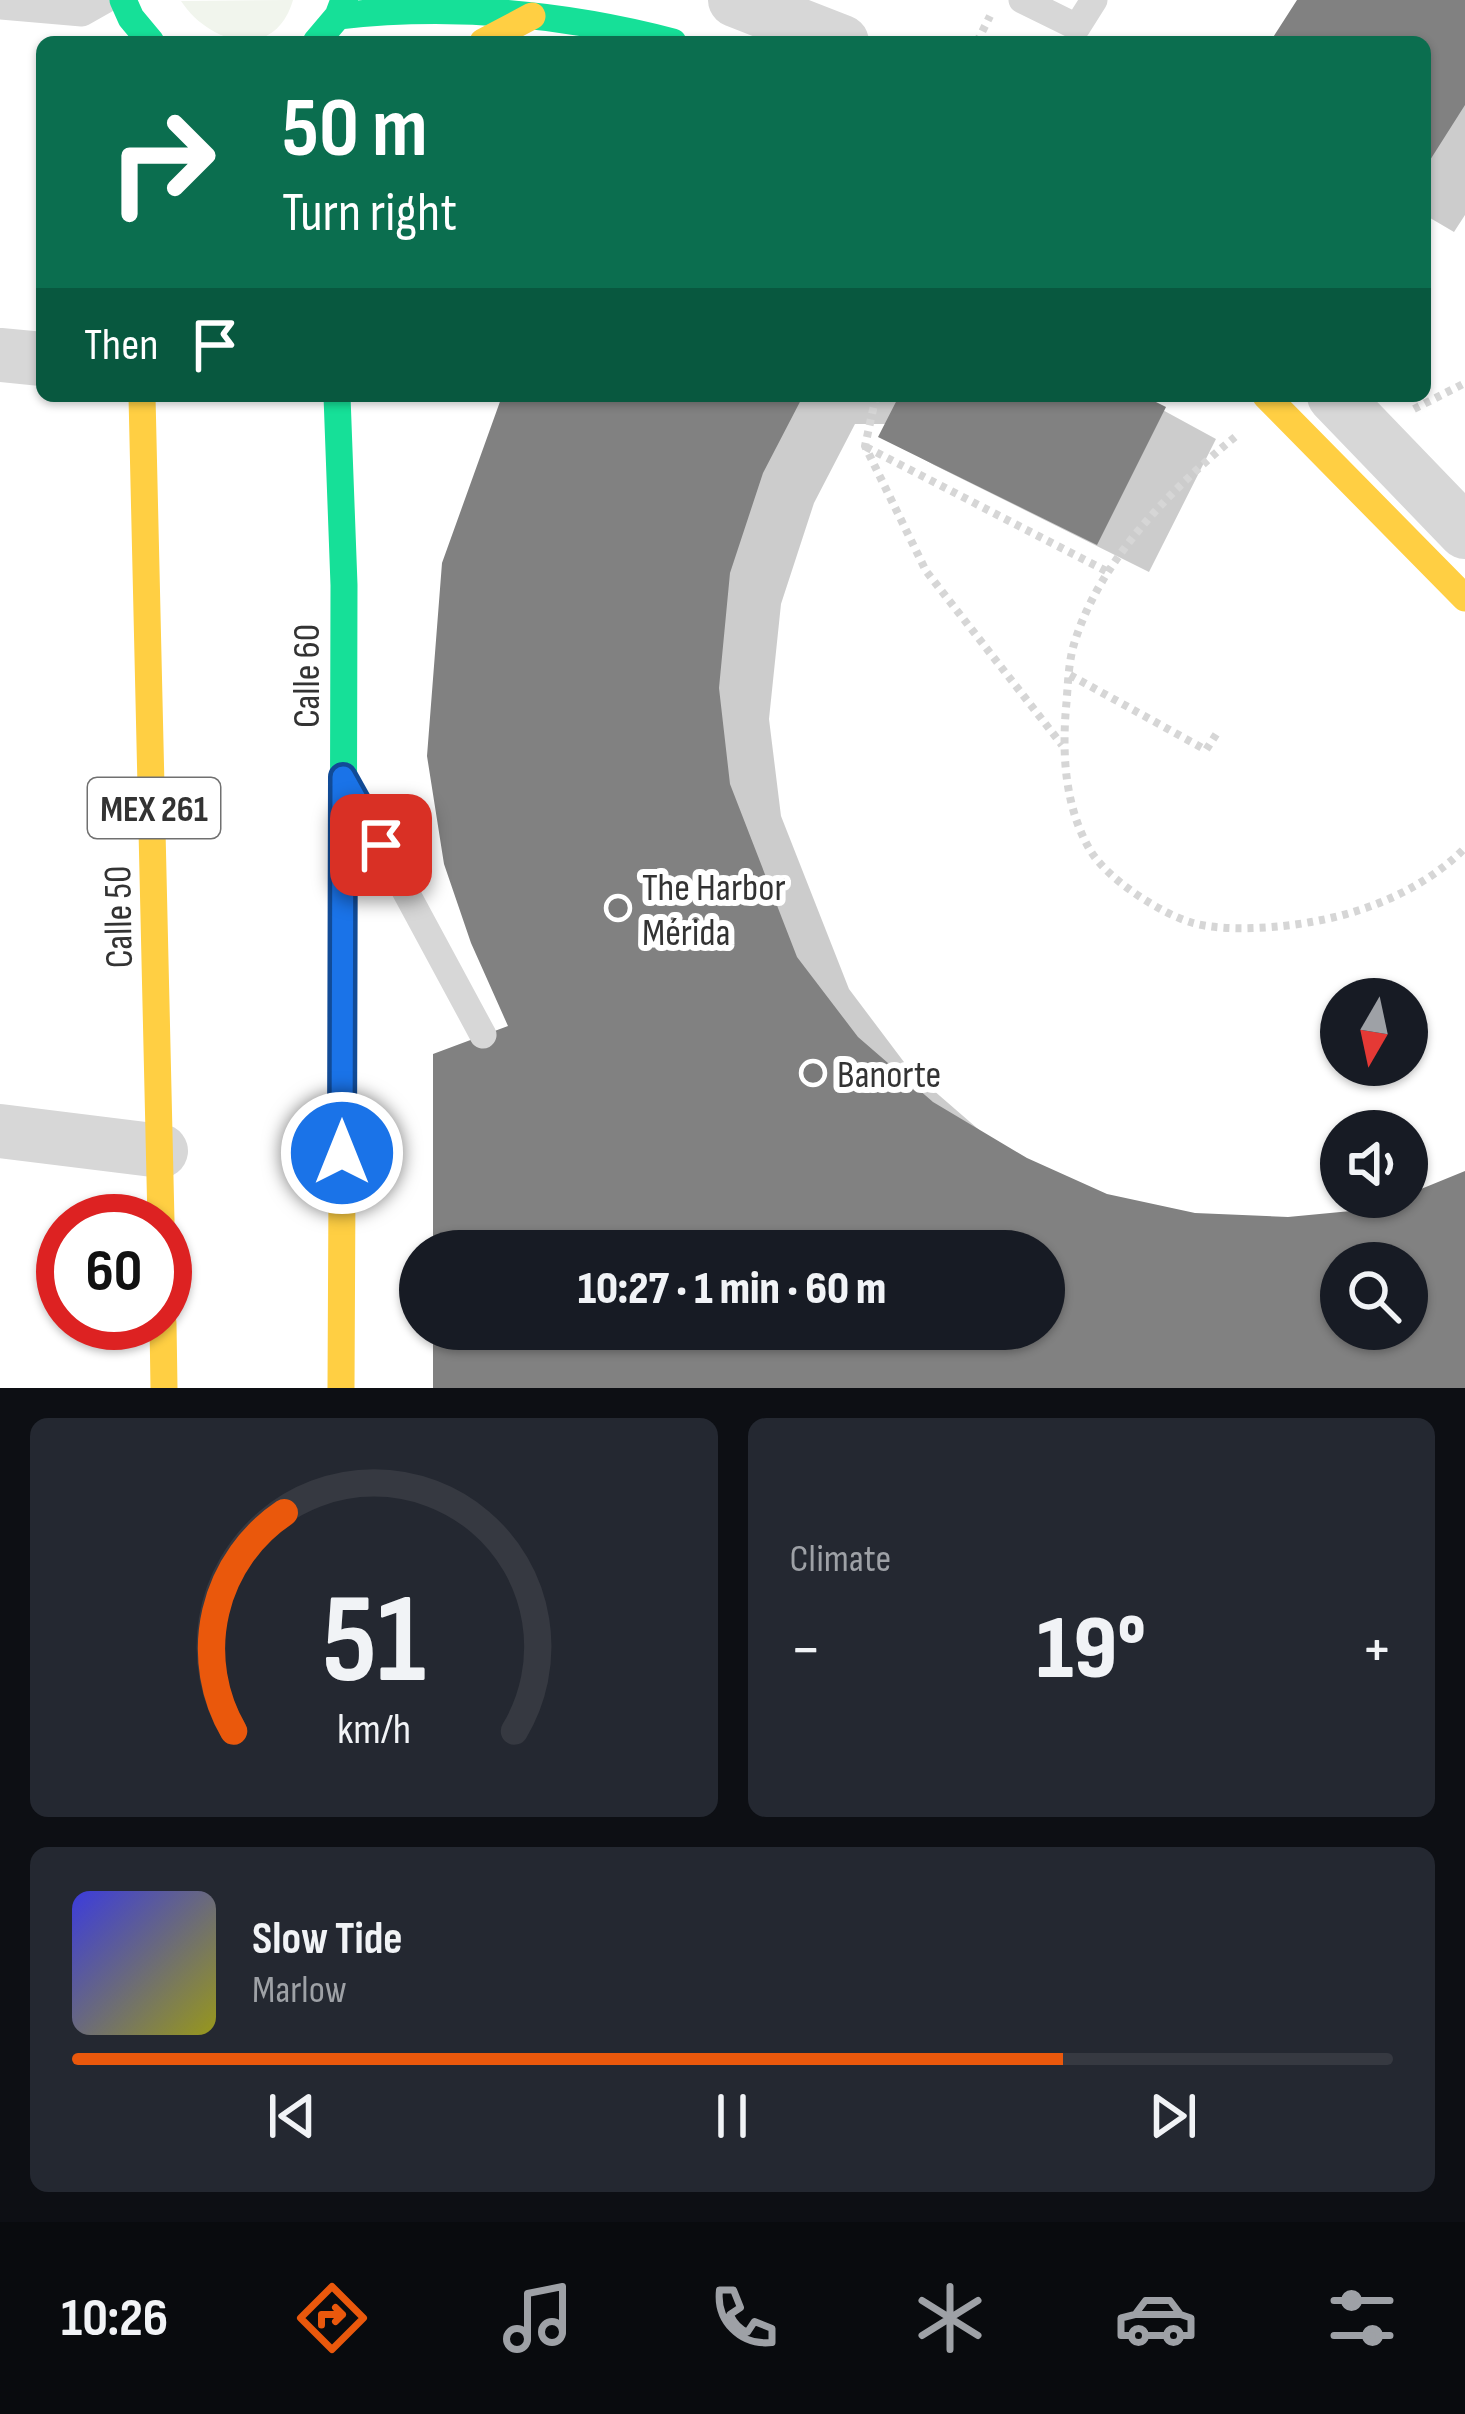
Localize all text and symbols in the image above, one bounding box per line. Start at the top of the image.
text: 50 m [282,79,428,180]
icon: right [84,84,240,240]
text: Turn right [282,181,457,246]
icon: arrive [182,312,248,378]
text: Then [84,318,158,373]
street label: Calle 60 [284,624,331,728]
road number: MEX 261 [88,778,220,838]
pin [330,794,432,896]
icon: arrive [348,812,414,878]
street label: Calle 50 [95,865,144,969]
place label: The Harbor Mérida [642,865,786,957]
marker: The Harbor Mérida [605,895,631,921]
north arrow [1320,978,1428,1086]
map controls [1320,978,1428,1350]
place label: Banorte [837,1052,941,1099]
marker: Banorte [800,1060,826,1086]
position arrow [279,1090,405,1216]
button: sound [1320,1110,1428,1218]
speed limit sign: 60 [36,1194,192,1350]
button: search [1320,1242,1428,1350]
text: 10:27 · 1 min · 60 m [578,1262,886,1317]
text: Climate [790,1536,891,1583]
text: 51 [322,1568,426,1717]
text: 19° [1036,1596,1146,1704]
text: − [790,1611,822,1690]
text: + [1361,1611,1393,1690]
text: km/h [337,1703,411,1755]
text: Slow Tide [252,1912,403,1967]
text: Marlow [252,1967,347,2014]
icon: previous [259,2083,325,2149]
icon: pause [699,2083,765,2149]
icon: next [1140,2083,1206,2149]
icon: directions [290,2276,374,2360]
icon: music [496,2276,580,2360]
icon: phone [702,2276,786,2360]
icon: climate [908,2276,992,2360]
icon: car [1114,2276,1198,2360]
icon: filters [1320,2276,1404,2360]
text: 10:26 [61,2286,168,2351]

